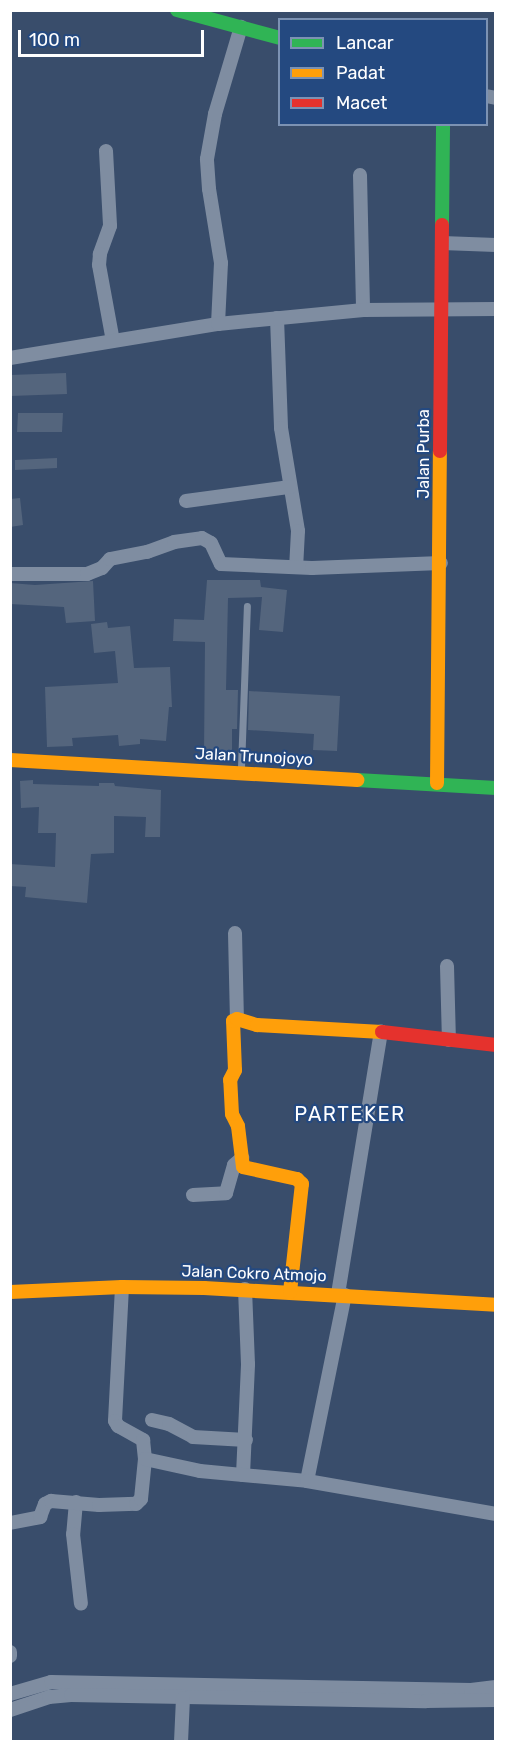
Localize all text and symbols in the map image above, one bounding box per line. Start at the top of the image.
scale bar [21,18,207,56]
legend [278,18,488,126]
text: 100 m [29,29,80,51]
text: Lancar [336,32,394,54]
text: Padat [336,62,385,84]
text: Macet [336,92,387,114]
street label: Jalan Purba [414,409,434,499]
street label: Jalan Trunojoyo [194,744,314,770]
district label: PARTEKER [294,1102,406,1126]
street label: Jalan Cokro Atmojo [181,1262,327,1286]

